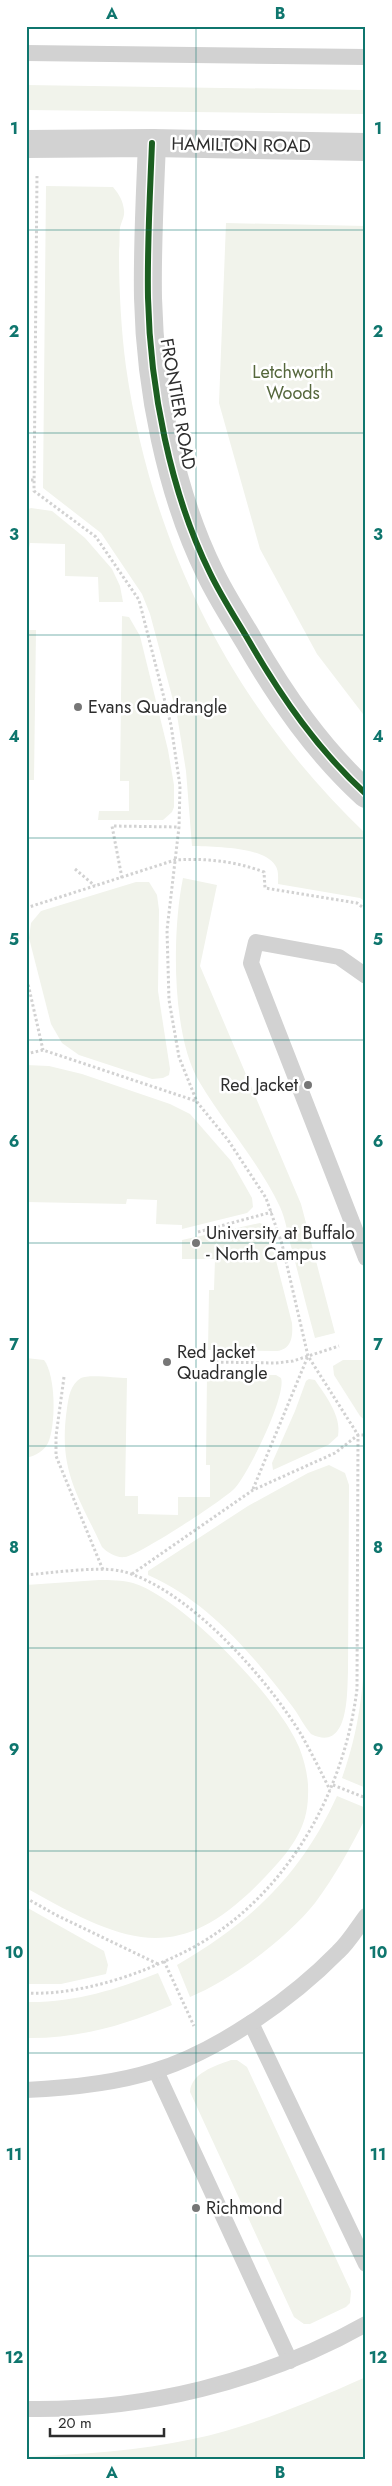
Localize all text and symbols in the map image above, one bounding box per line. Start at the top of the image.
text: A [105,2,118,25]
text: B [275,2,285,25]
text: 1 [10,117,18,140]
text: 1 [374,117,382,140]
street label: HAMILTON ROAD [171,131,311,159]
text: 2 [9,320,19,343]
text: 2 [373,320,383,343]
street label: FRONTIER ROAD [154,336,202,472]
park label: Letchworth Woods [252,359,334,406]
text: 3 [9,523,19,546]
text: 3 [373,523,383,546]
place label: Evans Quadrangle [88,694,227,720]
marker: Evans Quadrangle [72,701,84,713]
text: 4 [8,725,20,748]
text: 4 [372,725,384,748]
text: 5 [9,928,19,951]
text: 5 [373,928,383,951]
place label: Red Jacket [220,1072,299,1098]
marker: Red Jacket [302,1079,314,1091]
text: 6 [9,1130,19,1153]
text: 6 [373,1130,383,1153]
place label: University at Buffalo - North Campus [206,1220,355,1267]
marker: University at Buffalo - North Campus [190,1237,202,1249]
text: 7 [9,1333,19,1356]
text: 7 [373,1333,383,1356]
place label: Red Jacket Quadrangle [177,1339,268,1386]
marker: Red Jacket Quadrangle [161,1356,173,1368]
text: 8 [9,1536,19,1559]
text: 8 [373,1536,383,1559]
text: 9 [9,1738,19,1761]
text: 9 [373,1738,383,1761]
text: 10 [5,1941,23,1964]
text: 10 [369,1941,387,1964]
text: 11 [6,2143,22,2166]
text: 11 [370,2143,386,2166]
place label: Richmond [206,2195,282,2221]
marker: Richmond [190,2202,202,2214]
text: 12 [5,2346,23,2369]
text: 12 [369,2346,387,2369]
scale bar [50,2406,164,2438]
text: 20 m [58,2412,92,2434]
text: A [105,2461,118,2484]
text: B [275,2461,285,2484]

